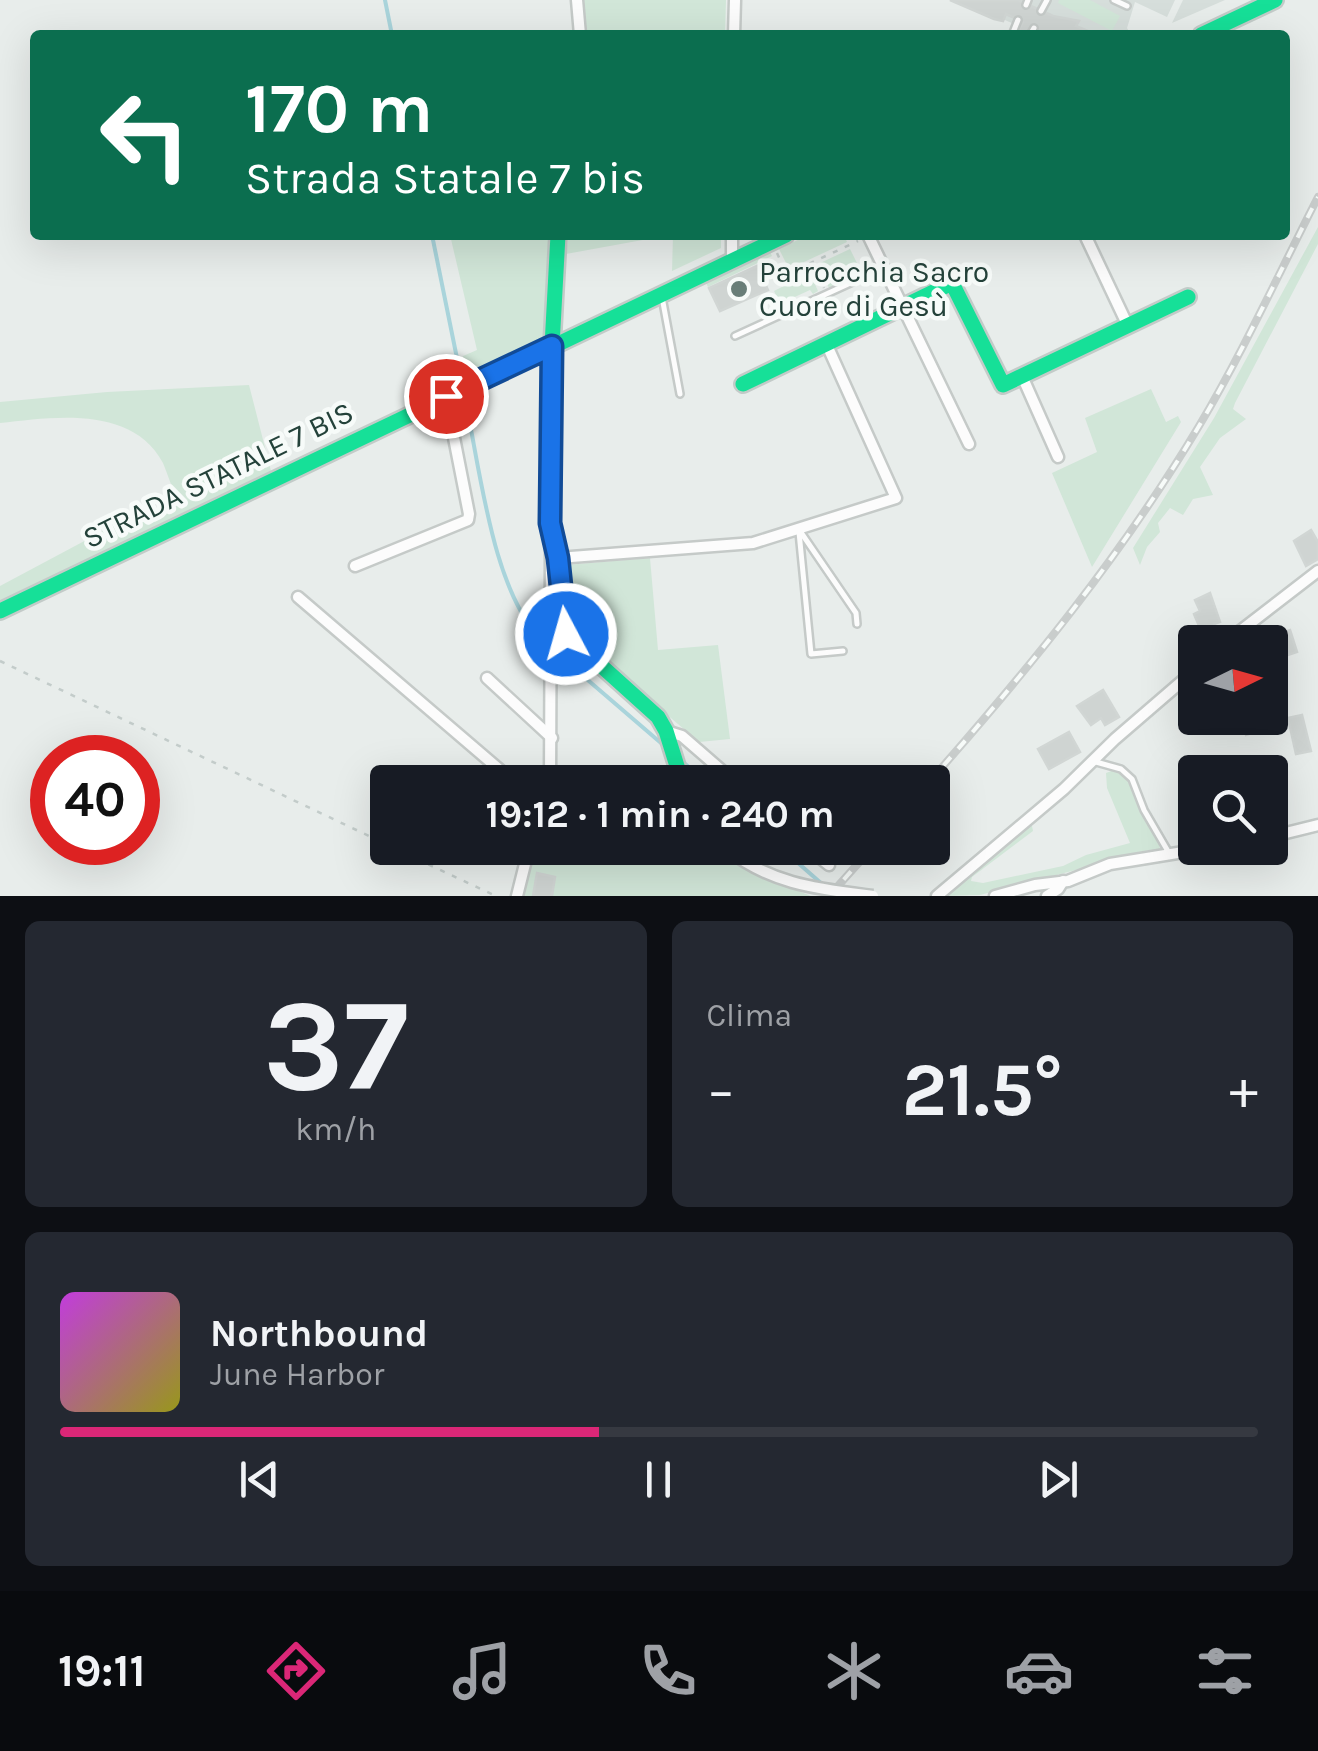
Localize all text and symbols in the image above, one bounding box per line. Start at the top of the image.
text: 170 m [245,68,433,150]
icon: left [80,70,210,200]
text: Strada Statale 7 bis [245,152,645,204]
place label: Parrocchia Sacro Cuore di Gesù [759,254,989,324]
marker: Parrocchia Sacro Cuore di Gesù [728,278,750,300]
pin [404,354,489,439]
icon: arrive [419,369,474,424]
street label: STRADA STATALE 7 BIS [77,394,359,556]
position arrow [514,582,618,686]
north arrow [1178,625,1288,735]
map controls [1178,625,1288,865]
speed limit sign: 40 [30,735,160,865]
button: search [1178,755,1288,865]
text: 19:12 · 1 min · 240 m [486,792,834,837]
text: 37 [263,970,409,1122]
text: Clima [707,997,792,1034]
text: 21.5° [902,1046,1063,1134]
text: − [707,1058,735,1122]
text: + [1229,1058,1258,1122]
text: km/h [295,1111,376,1148]
text: Northbound [210,1311,428,1356]
text: June Harbor [210,1356,384,1393]
icon: previous [232,1452,287,1507]
icon: pause [631,1452,686,1507]
icon: next [1031,1452,1086,1507]
icon: directions [261,1636,331,1706]
icon: music [447,1636,517,1706]
icon: phone [633,1636,703,1706]
icon: climate [819,1636,889,1706]
icon: car [1004,1636,1074,1706]
icon: filters [1190,1636,1260,1706]
text: 19:11 [58,1645,146,1697]

